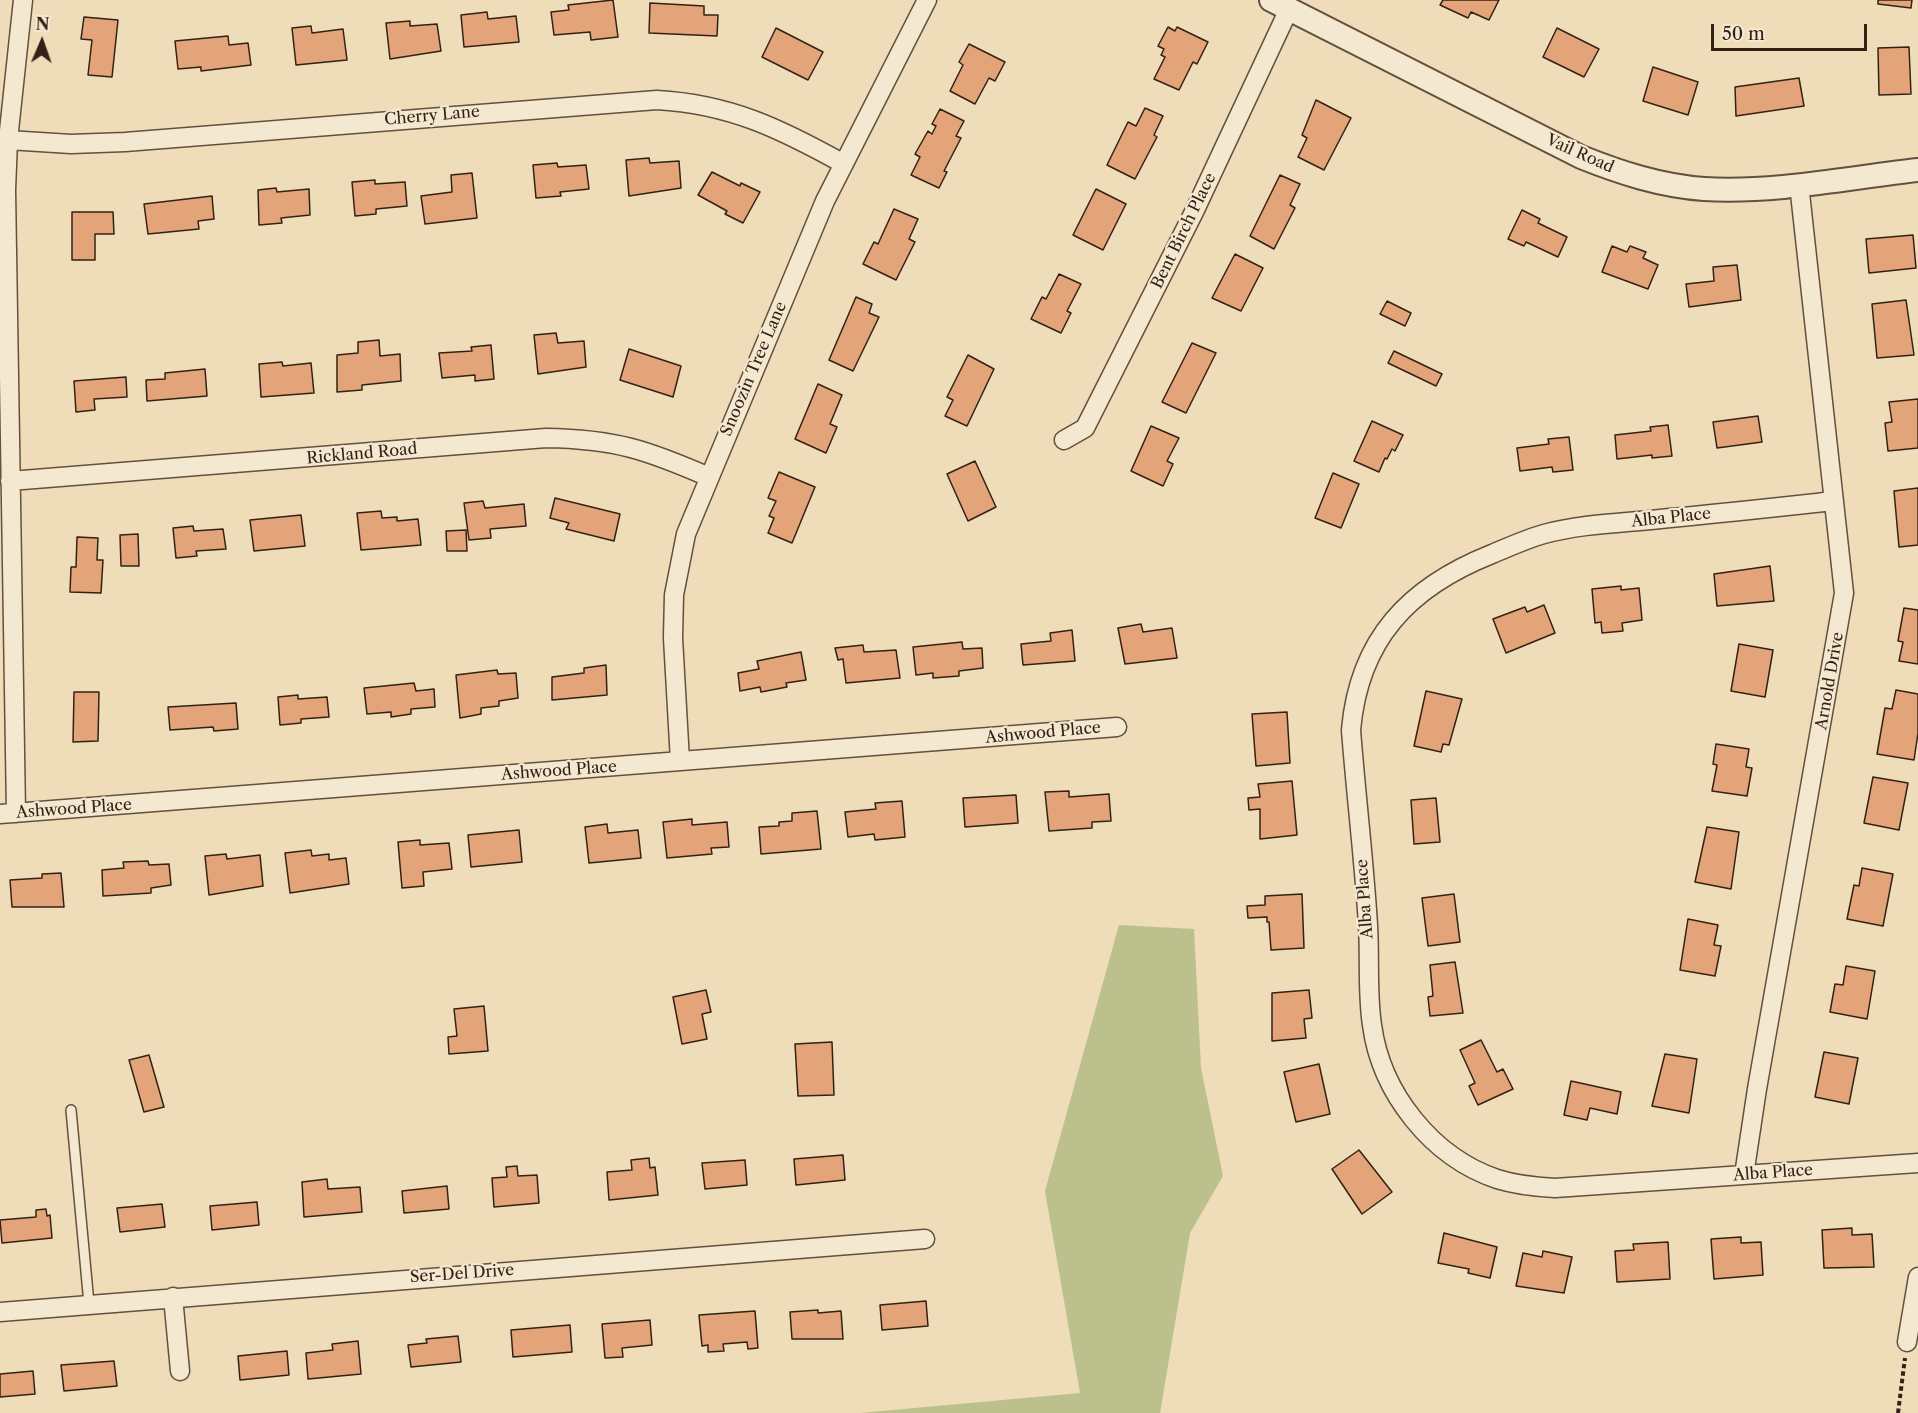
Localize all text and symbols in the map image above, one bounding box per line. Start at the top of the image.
north arrow [12,12,72,72]
scale bar [1714,12,1870,50]
text: N [35,14,50,34]
text: 50 m [1722,23,1765,45]
street label: Cherry Lane [383,102,481,130]
street label: Vail Road [1543,131,1617,177]
street label: Bent Birch Place [1148,170,1220,292]
street label: Snoozin Tree Lane [717,299,791,439]
street label: Rickland Road [306,440,418,468]
street label: Alba Place [1630,504,1712,532]
street label: Arnold Drive [1812,631,1848,731]
street label: Ashwood Place [984,718,1102,748]
street label: Ashwood Place [500,757,618,785]
street label: Ashwood Place [15,795,133,823]
street label: Alba Place [1353,858,1377,940]
street label: Alba Place [1732,1161,1814,1185]
street label: Ser-Del Drive [409,1261,515,1287]

